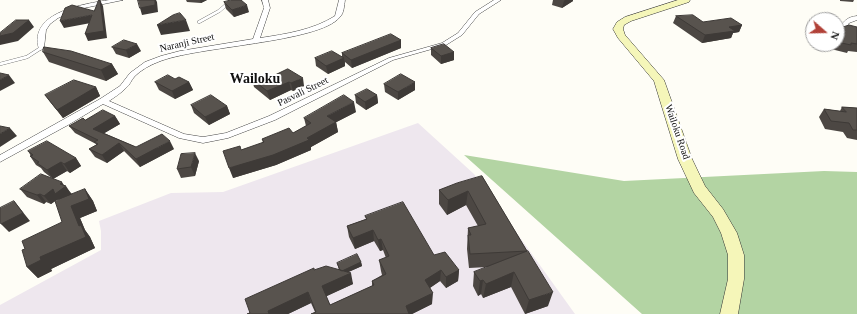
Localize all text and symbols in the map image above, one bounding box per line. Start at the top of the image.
north arrow [805,12,845,52]
text: N [828,30,842,42]
street label: Naranji Street [158,31,216,55]
district label: Wailoku [230,71,280,87]
street label: Pasvali Street [276,75,330,109]
street label: Wailoku Road [662,103,692,161]

